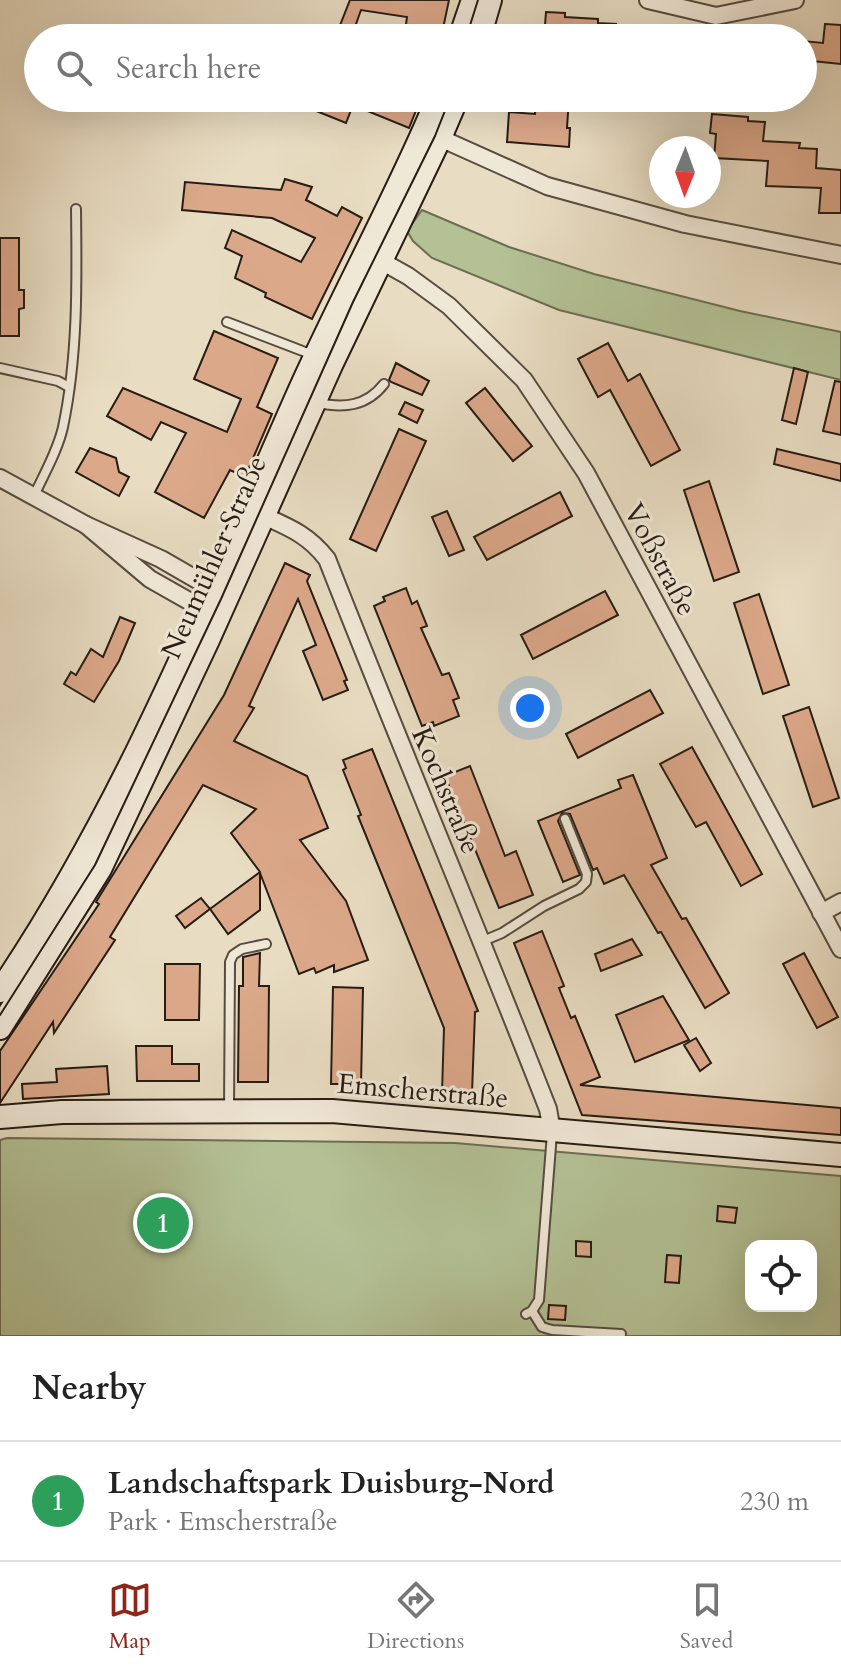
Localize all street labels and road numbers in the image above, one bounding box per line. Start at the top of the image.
street label: Neumühler Straße [152,450,276,665]
street label: Voßstraße [615,497,706,622]
street label: Kochstraße [402,721,490,860]
street label: Emscherstraße [336,1065,510,1117]

